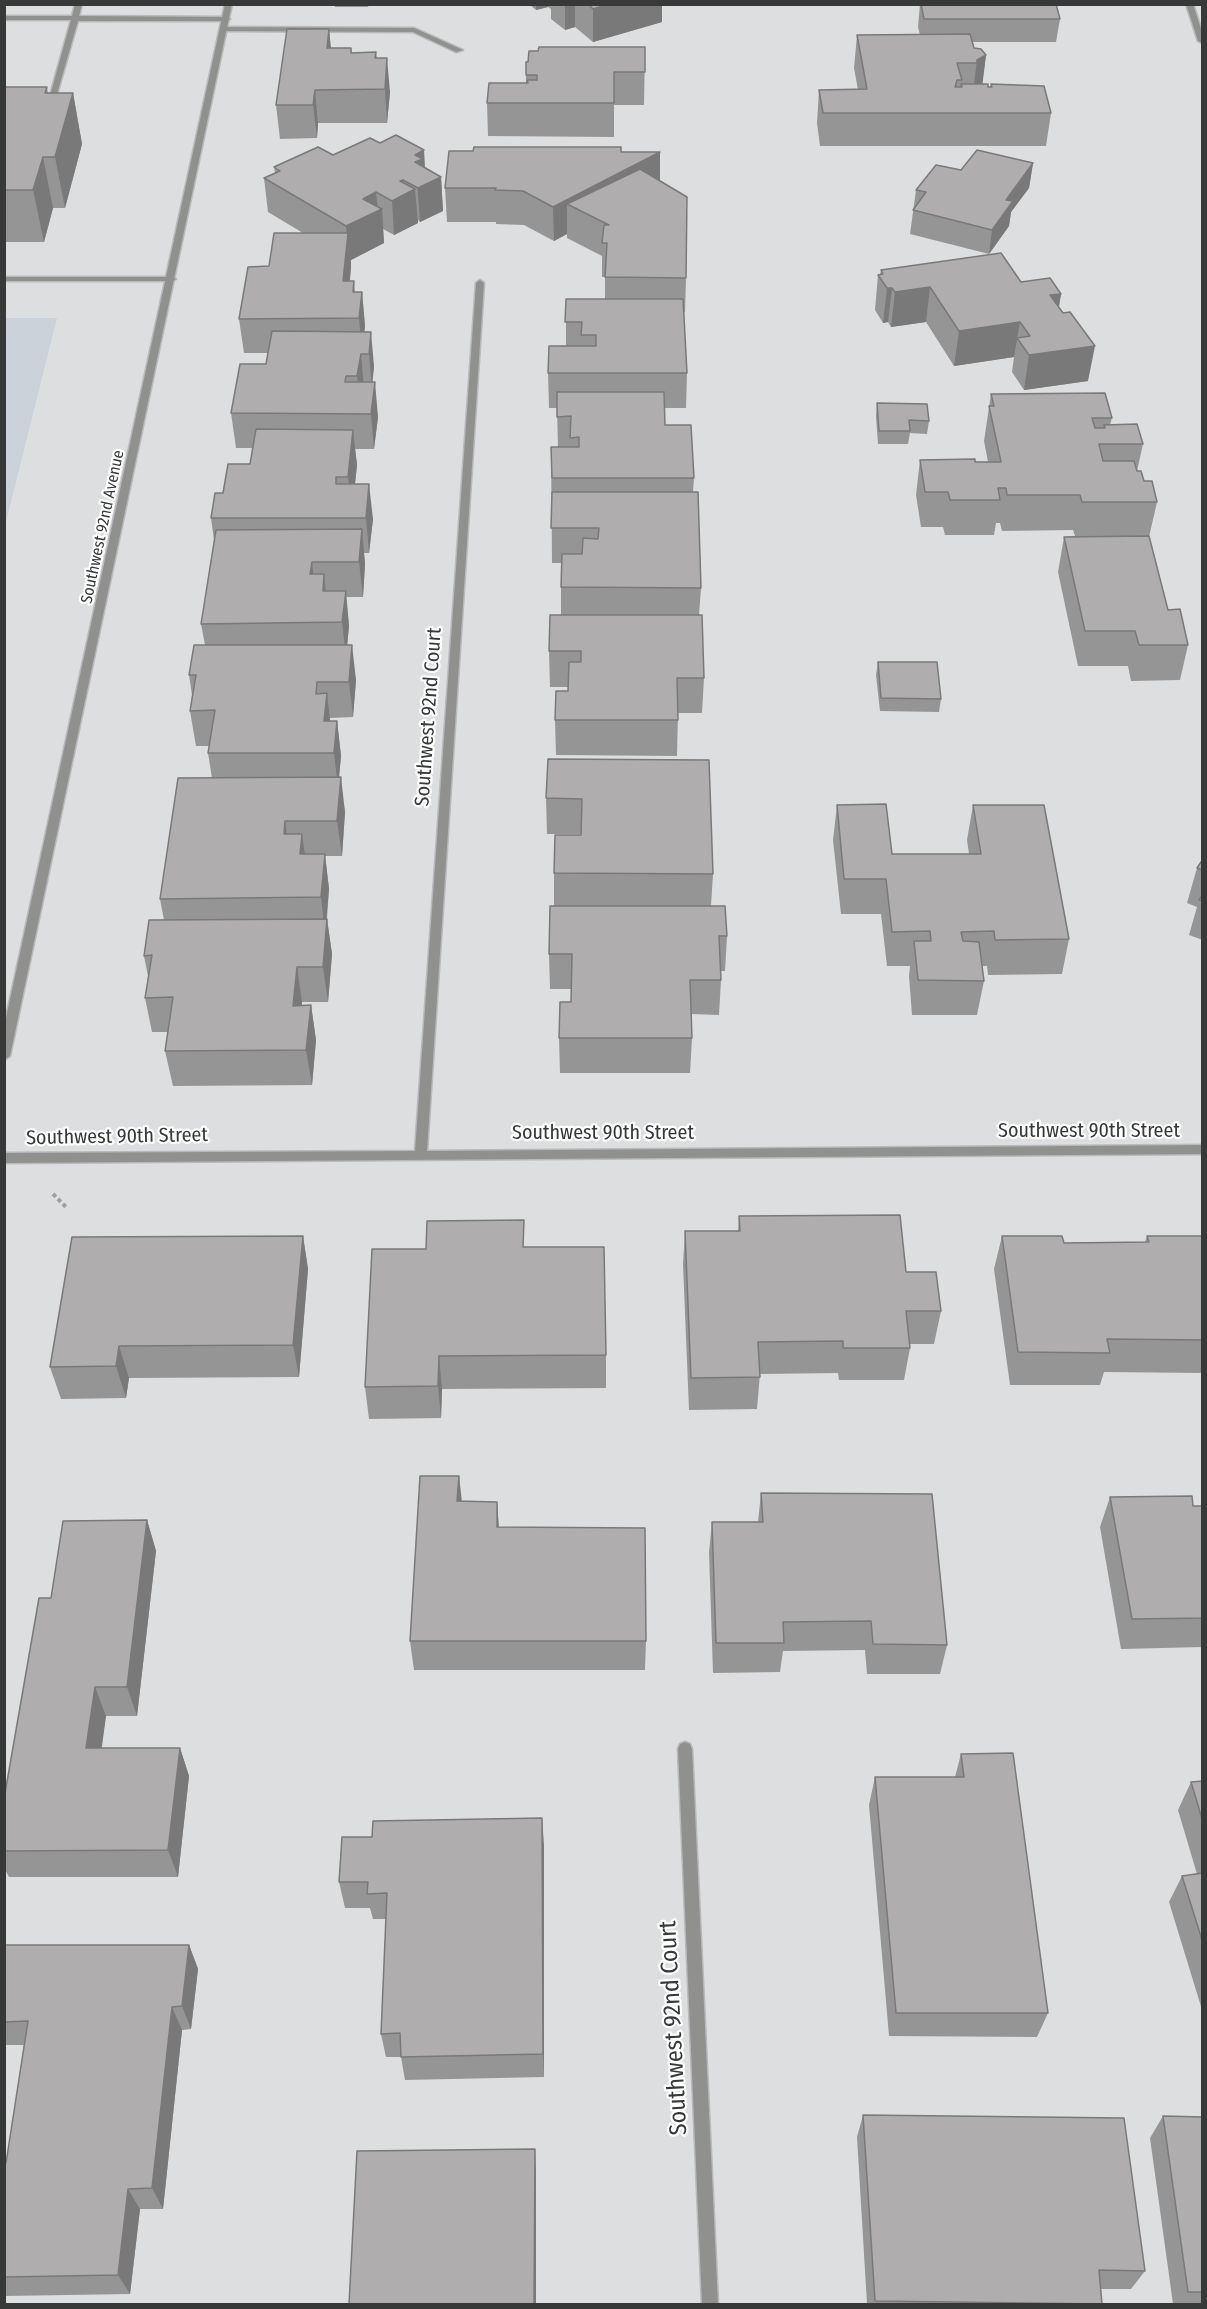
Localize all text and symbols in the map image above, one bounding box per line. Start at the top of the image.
street label: Southwest 92nd Avenue [77,449,129,605]
street label: Southwest 92nd Court [411,627,447,807]
street label: Southwest 90th Street [998,1119,1180,1143]
street label: Southwest 90th Street [512,1121,694,1145]
street label: Southwest 90th Street [26,1123,208,1151]
street label: Southwest 92nd Court [654,1920,694,2136]

